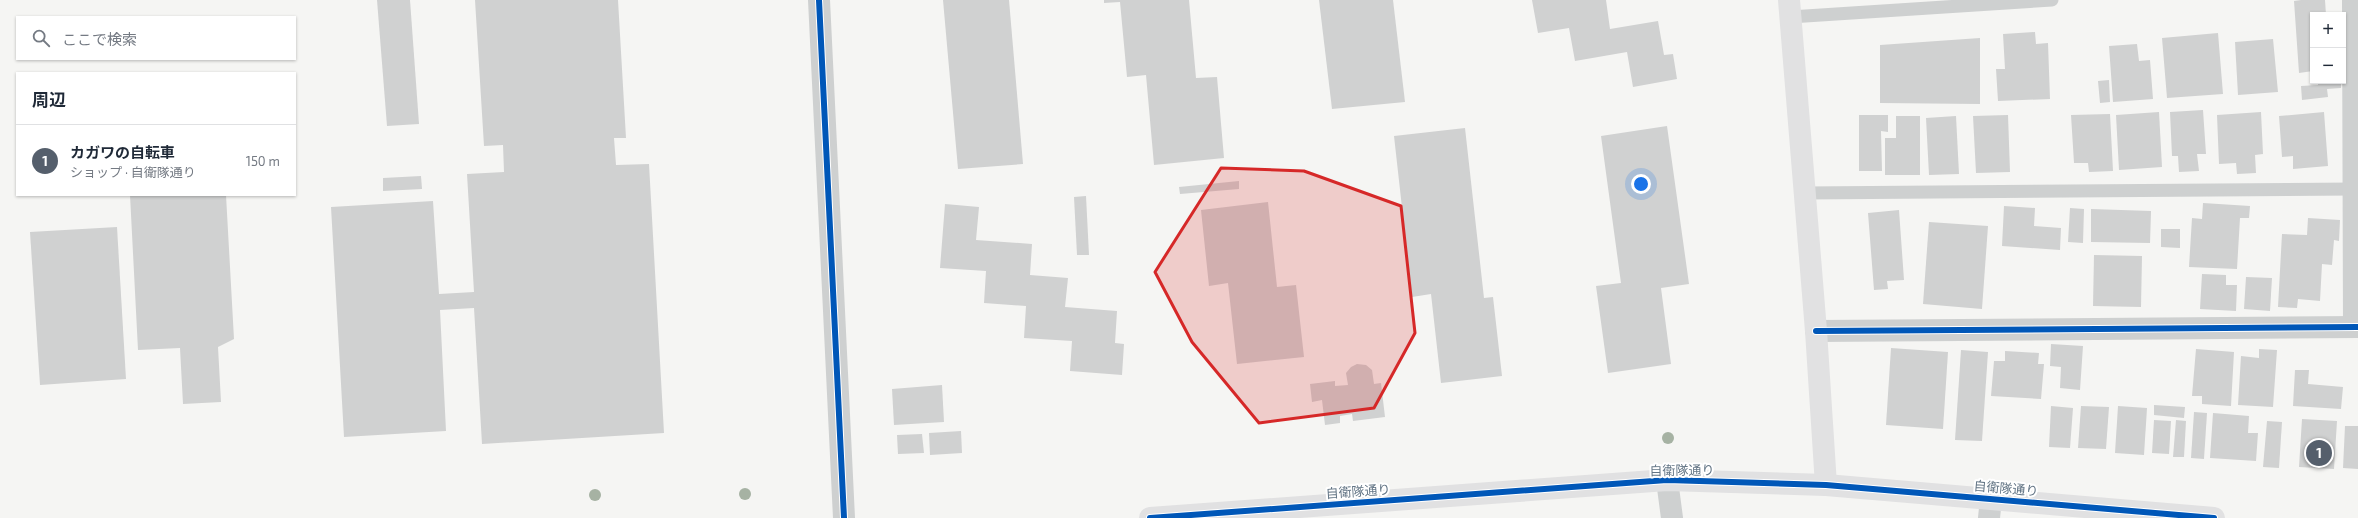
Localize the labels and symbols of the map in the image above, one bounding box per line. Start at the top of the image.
your location [1631,174,1651,194]
pin: 1 [2306,438,2332,468]
street label: 自衛隊通り [1649,461,1715,479]
street label: 自衛隊通り [1973,477,2039,499]
street label: 自衛隊通り [1325,481,1391,501]

